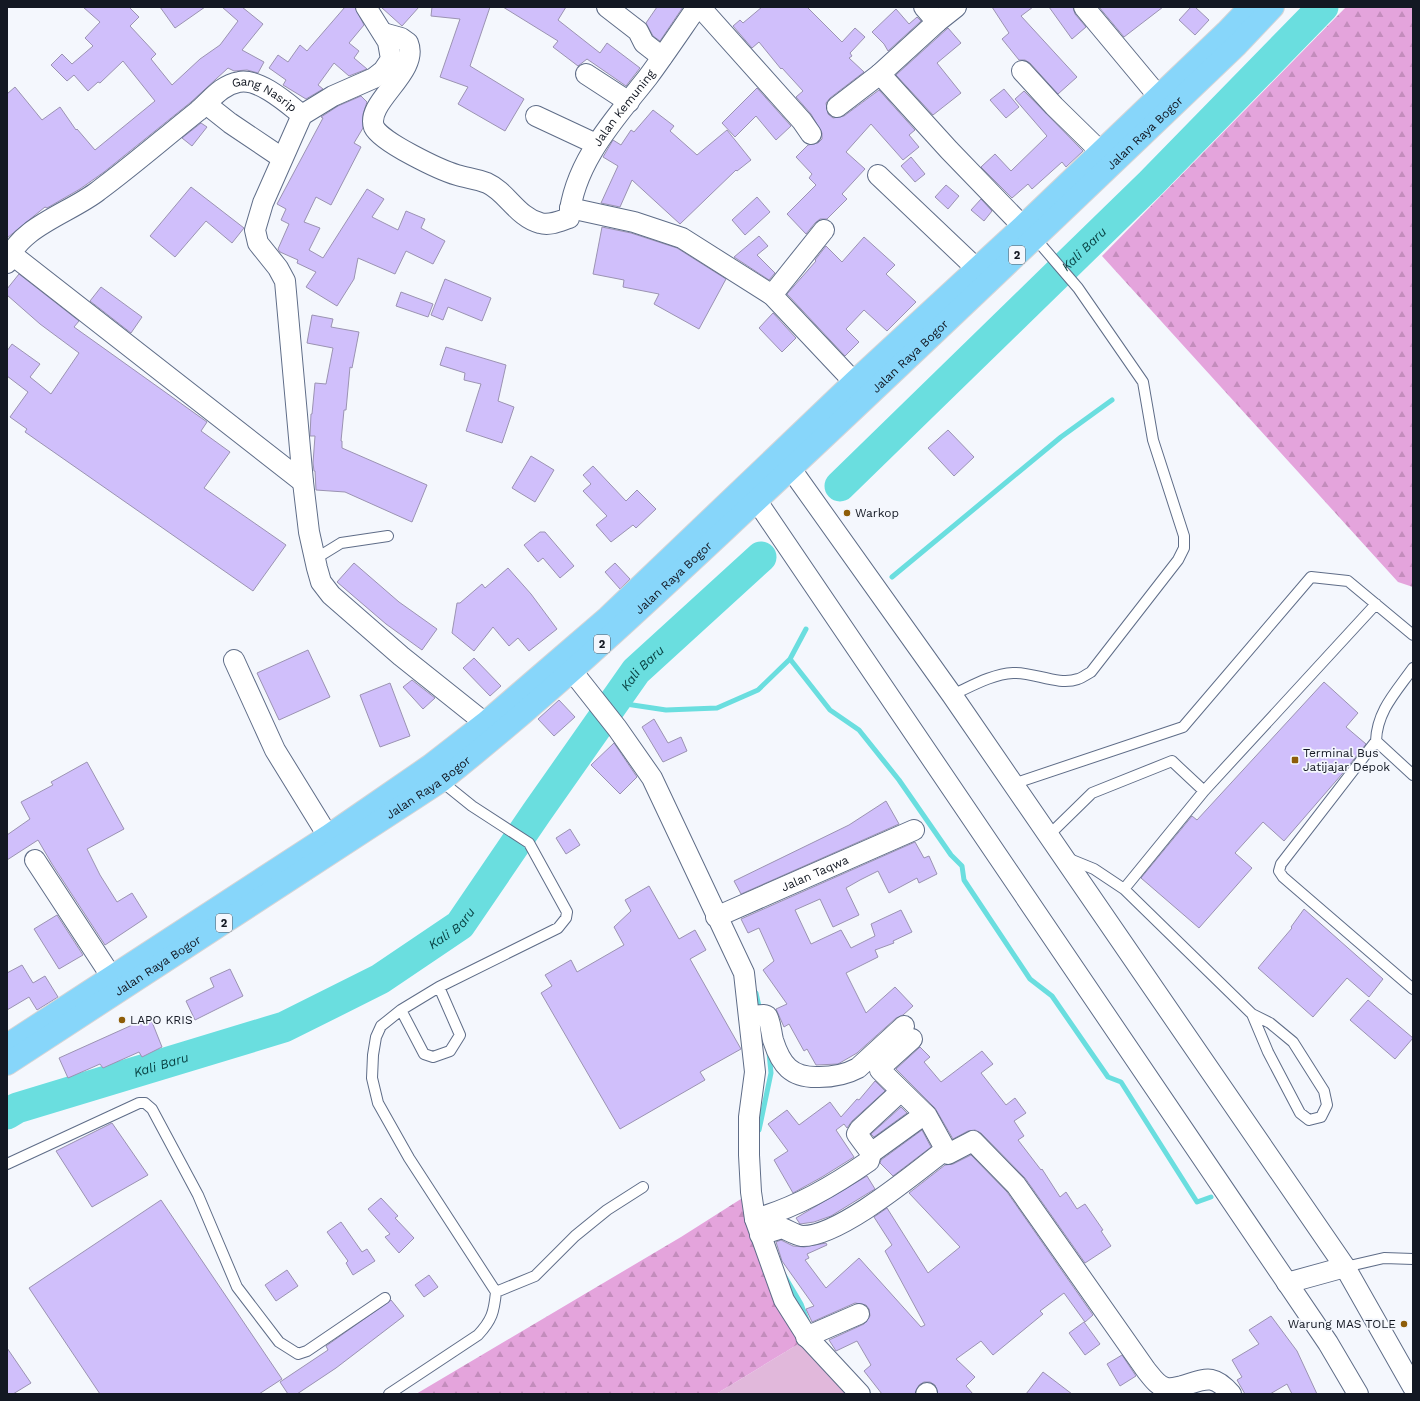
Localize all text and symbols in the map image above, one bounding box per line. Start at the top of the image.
street label: Jalan Kemuning [590,66,658,149]
street label: Gang Nasrip [230,75,299,115]
street label: Jalan Raya Bogor [1104,93,1186,173]
water label: Kali Baru [1058,224,1110,274]
road number: 2 [1009,246,1025,264]
street label: Jalan Raya Bogor [869,317,951,396]
place label: Warkop [855,506,899,520]
marker: Warkop [842,508,852,518]
street label: Jalan Raya Bogor [632,539,715,617]
road number: 2 [594,635,610,653]
water label: Kali Baru [618,642,667,694]
place label: Terminal Bus Jatijajar Depok [1303,746,1390,774]
street label: Jalan Raya Bogor [383,753,473,822]
marker: Terminal Bus Jatijajar Depok [1290,755,1300,765]
street label: Jalan Taqwa [779,853,851,894]
water label: Kali Baru [426,905,478,952]
road number: 2 [216,914,232,932]
street label: Jalan Raya Bogor [112,932,204,999]
place label: LAPO KRIS [130,1013,193,1027]
marker: LAPO KRIS [117,1015,127,1025]
water label: Kali Baru [132,1049,191,1080]
place label: Warung MAS TOLE [1288,1317,1396,1331]
marker: Warung MAS TOLE [1399,1319,1409,1329]

